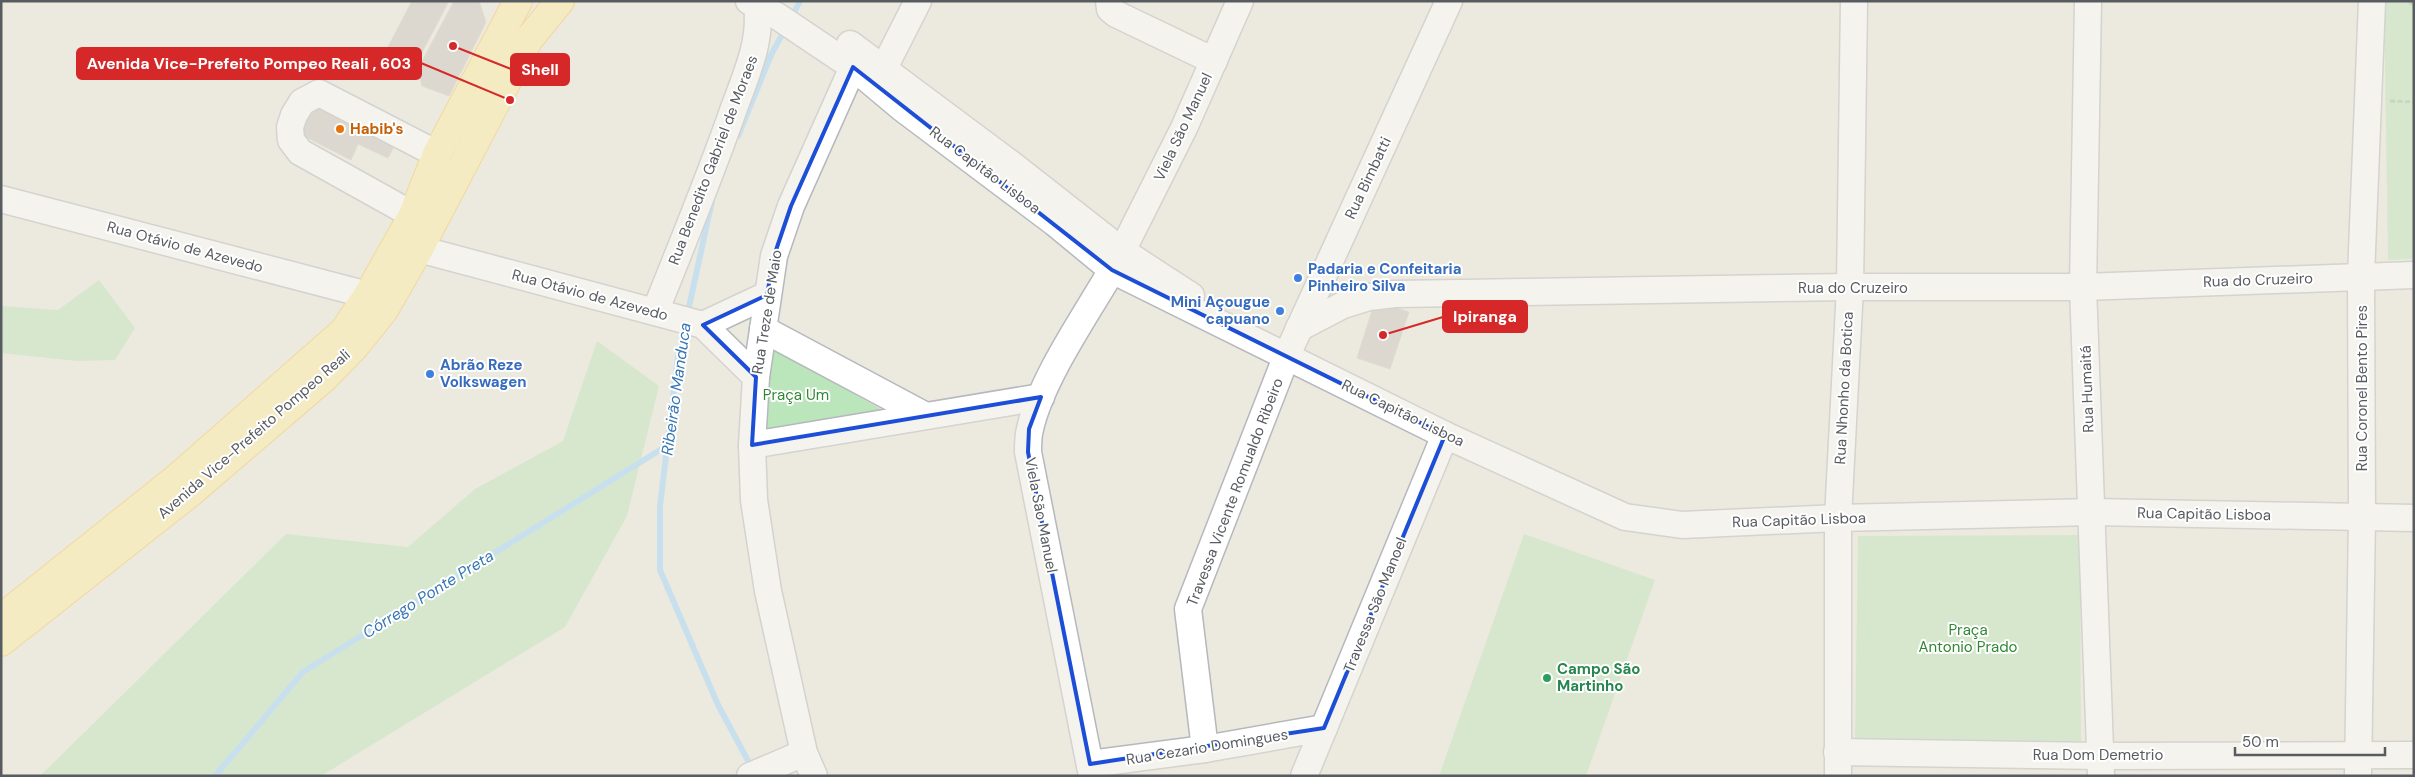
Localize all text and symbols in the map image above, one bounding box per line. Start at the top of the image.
callout: Avenida Vice-Prefeito Pompeo Reali , 603 [77,48,421,79]
street label: Rua Benedito Gabriel de Moraes [664,52,762,268]
text: Avenida Vice-Prefeito Pompeo Reali , 603 [87,53,411,74]
callout: Shell [511,54,569,85]
text: Shell [521,59,559,80]
street label: Viela São Manuel [1149,70,1217,184]
place label: Habib's [350,119,403,139]
street label: Rua Capitão Lisboa [925,122,1045,218]
marker: Habib's [334,123,346,135]
street label: Rua Bimbatti [1340,134,1396,222]
street label: Rua Otávio de Azevedo [105,217,265,277]
street label: Rua Treze de Maio [747,248,787,376]
place label: Padaria e Confeitaria Pinheiro Silva [1308,259,1461,296]
street label: Rua Otávio de Azevedo [510,265,670,325]
street label: Rua do Cruzeiro [2203,268,2313,292]
marker: Padaria e Confeitaria Pinheiro Silva [1292,272,1304,284]
street label: Rua do Cruzeiro [1798,278,1908,298]
place label: Mini Açougue capuano [1171,292,1270,329]
callout: Ipiranga [1443,301,1527,332]
marker: Mini Açougue capuano [1274,305,1286,317]
street label: Rua Coronel Bento Pires [2352,305,2372,471]
text: Ipiranga [1453,306,1517,327]
street label: Rua Nhonho da Botica [1830,311,1858,465]
water label: Ribeirão Manduca [656,321,696,457]
street label: Avenida Vice-Prefeito Pompeo Reali [153,345,355,523]
street label: Rua Humaitá [2075,345,2099,433]
place label: Abrão Reze Volkswagen [440,355,527,392]
marker: Abrão Reze Volkswagen [424,368,436,380]
street label: Travessa Vicente Romualdo Ribeiro [1182,375,1288,609]
street label: Rua Capitão Lisboa [1338,375,1468,451]
park label: Praça Um [763,385,829,405]
street label: Viela São Manuel [1020,456,1062,574]
street label: Rua Capitão Lisboa [2137,503,2271,525]
street label: Rua Capitão Lisboa [1732,508,1866,532]
street label: Travessa São Manoel [1339,534,1411,676]
water label: Córrego Ponte Preta [358,545,498,643]
park label: Praça Antonio Prado [1919,620,2018,657]
place label: Campo São Martinho [1557,659,1640,696]
marker: Campo São Martinho [1541,672,1553,684]
street label: Rua Cezario Domingues [1125,724,1289,770]
scale bar [2235,724,2385,756]
text: 50 m [2242,732,2279,752]
street label: Rua Dom Demetrio [2033,745,2163,765]

